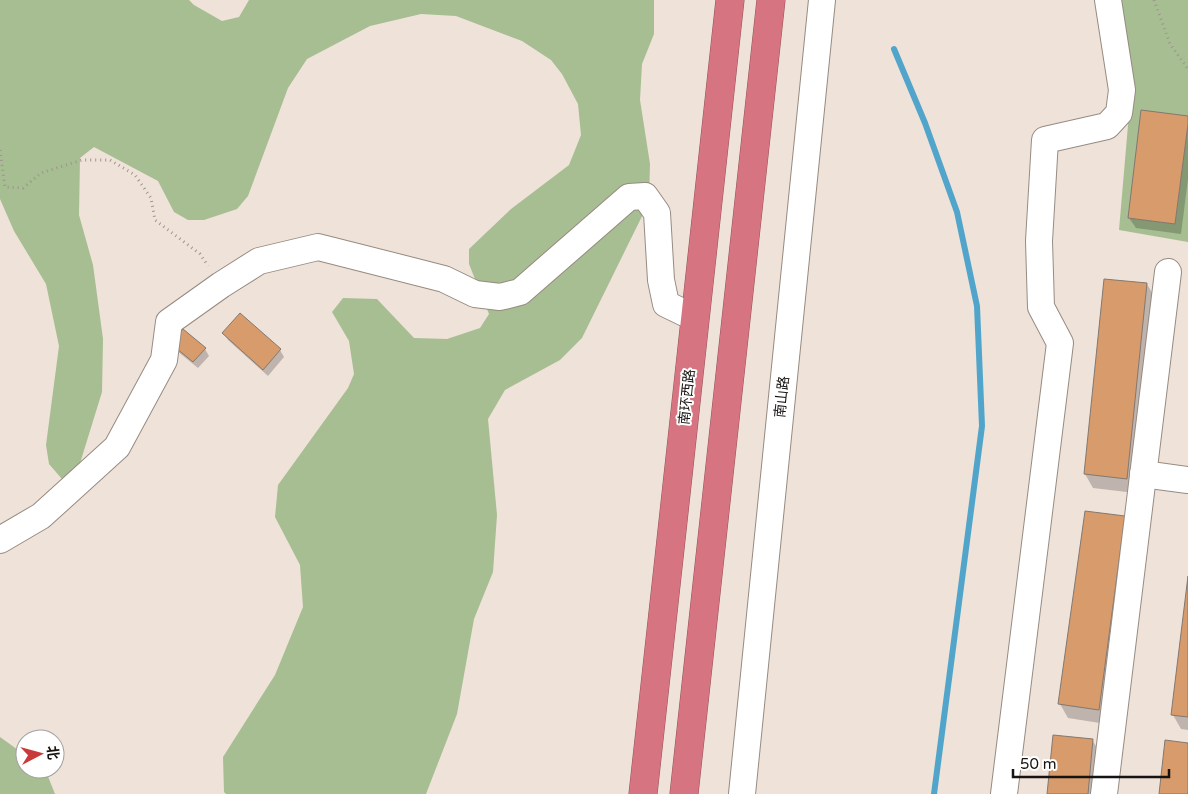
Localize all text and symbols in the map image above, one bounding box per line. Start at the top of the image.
street label: 南环西路 [676,368,698,426]
street label: 南山路 [771,375,793,419]
north arrow [15,729,65,779]
text: 北 [43,745,62,761]
scale bar [1013,746,1169,778]
text: 50 m [1020,755,1057,773]

